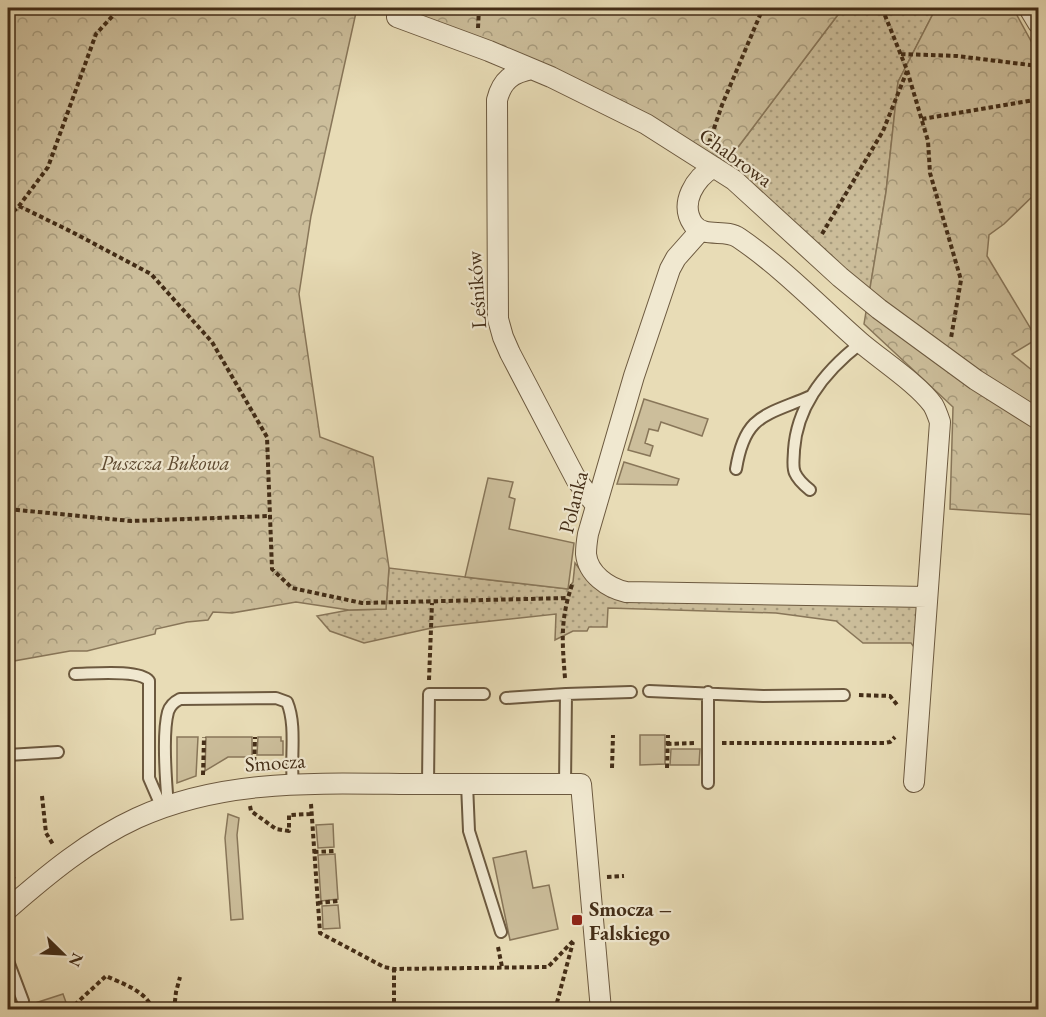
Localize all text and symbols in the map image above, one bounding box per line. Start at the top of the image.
street label: Chabrowa [694,121,779,193]
street label: Leśników [460,250,492,330]
park label: Puszcza Bukowa [100,449,230,476]
street label: Polanka [552,467,594,536]
street label: Smocza [244,746,307,778]
place label: Smocza – Falskiego [589,895,672,946]
marker: Smocza – Falskiego [570,913,584,927]
north arrow [33,924,93,984]
text: N [64,950,88,970]

